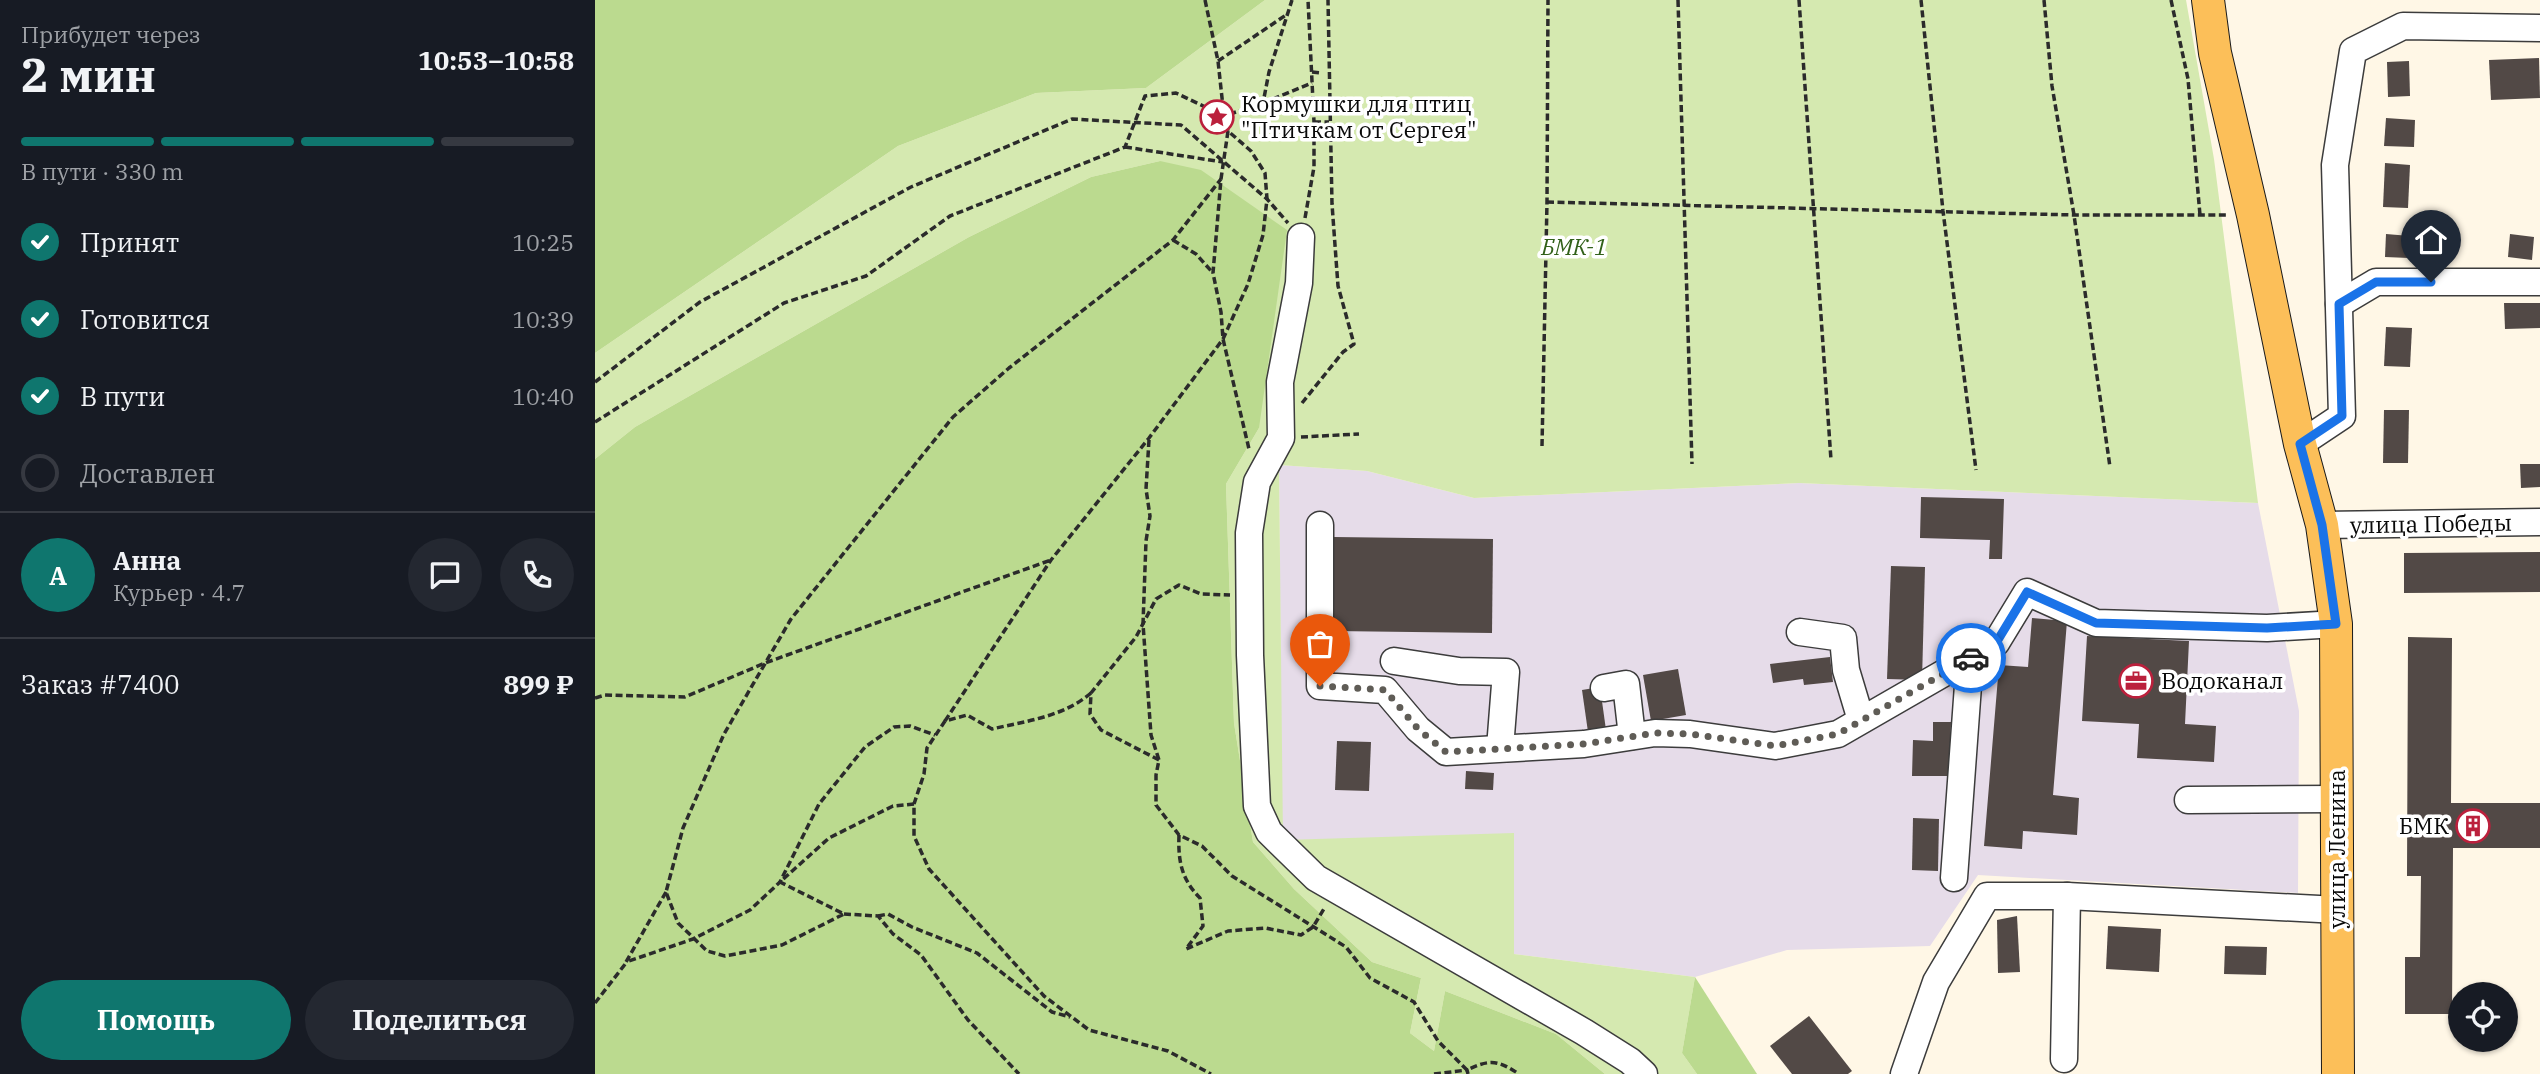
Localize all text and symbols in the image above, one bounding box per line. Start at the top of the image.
text: Прибудет через [21,19,201,49]
text: 10:53–10:58 [418,43,574,77]
text: 2 мин [21,45,156,105]
place label: Кормушки для птиц "Птичкам от Сергея" [1241,88,1477,144]
place icon: Кормушки для птиц "Птичкам от Сергея" [1198,98,1236,136]
text: В пути · 330 m [21,156,183,186]
pin [2401,210,2461,282]
icon: home [2412,221,2450,259]
icon: check [21,223,59,261]
text: Принят [80,225,179,259]
text: 10:25 [512,227,574,257]
park label: БМК-1 [1540,231,1607,261]
icon: check [21,300,59,338]
text: Готовится [80,302,210,336]
text: 10:39 [512,304,574,334]
icon: check [21,377,59,415]
text: В пути [80,379,165,413]
text: 10:40 [512,381,574,411]
text: Доставлен [80,456,215,490]
street label: улица Победы [2350,507,2512,539]
button: chat [408,538,482,612]
button: phone [500,538,574,612]
text: Анна [113,543,181,577]
text: А [49,558,67,592]
text: Курьер · 4.7 [113,577,245,607]
pin [1290,614,1350,686]
courier [1936,623,2006,693]
icon: bag [1301,625,1339,663]
icon: car [1952,639,1990,677]
office icon: Водоканал [2117,662,2155,700]
place label: Водоканал [2161,665,2283,695]
text: Заказ #7400 [21,667,180,701]
text: 899 ₽ [503,667,574,701]
street label: улица Ленина [2321,769,2351,929]
building icon: БМК [2454,807,2492,845]
place label: БМК [2399,810,2449,840]
button: Помощь [21,980,291,1060]
button: Поделиться [305,980,574,1060]
map controls [2448,982,2518,1052]
button: locate [2448,982,2518,1052]

